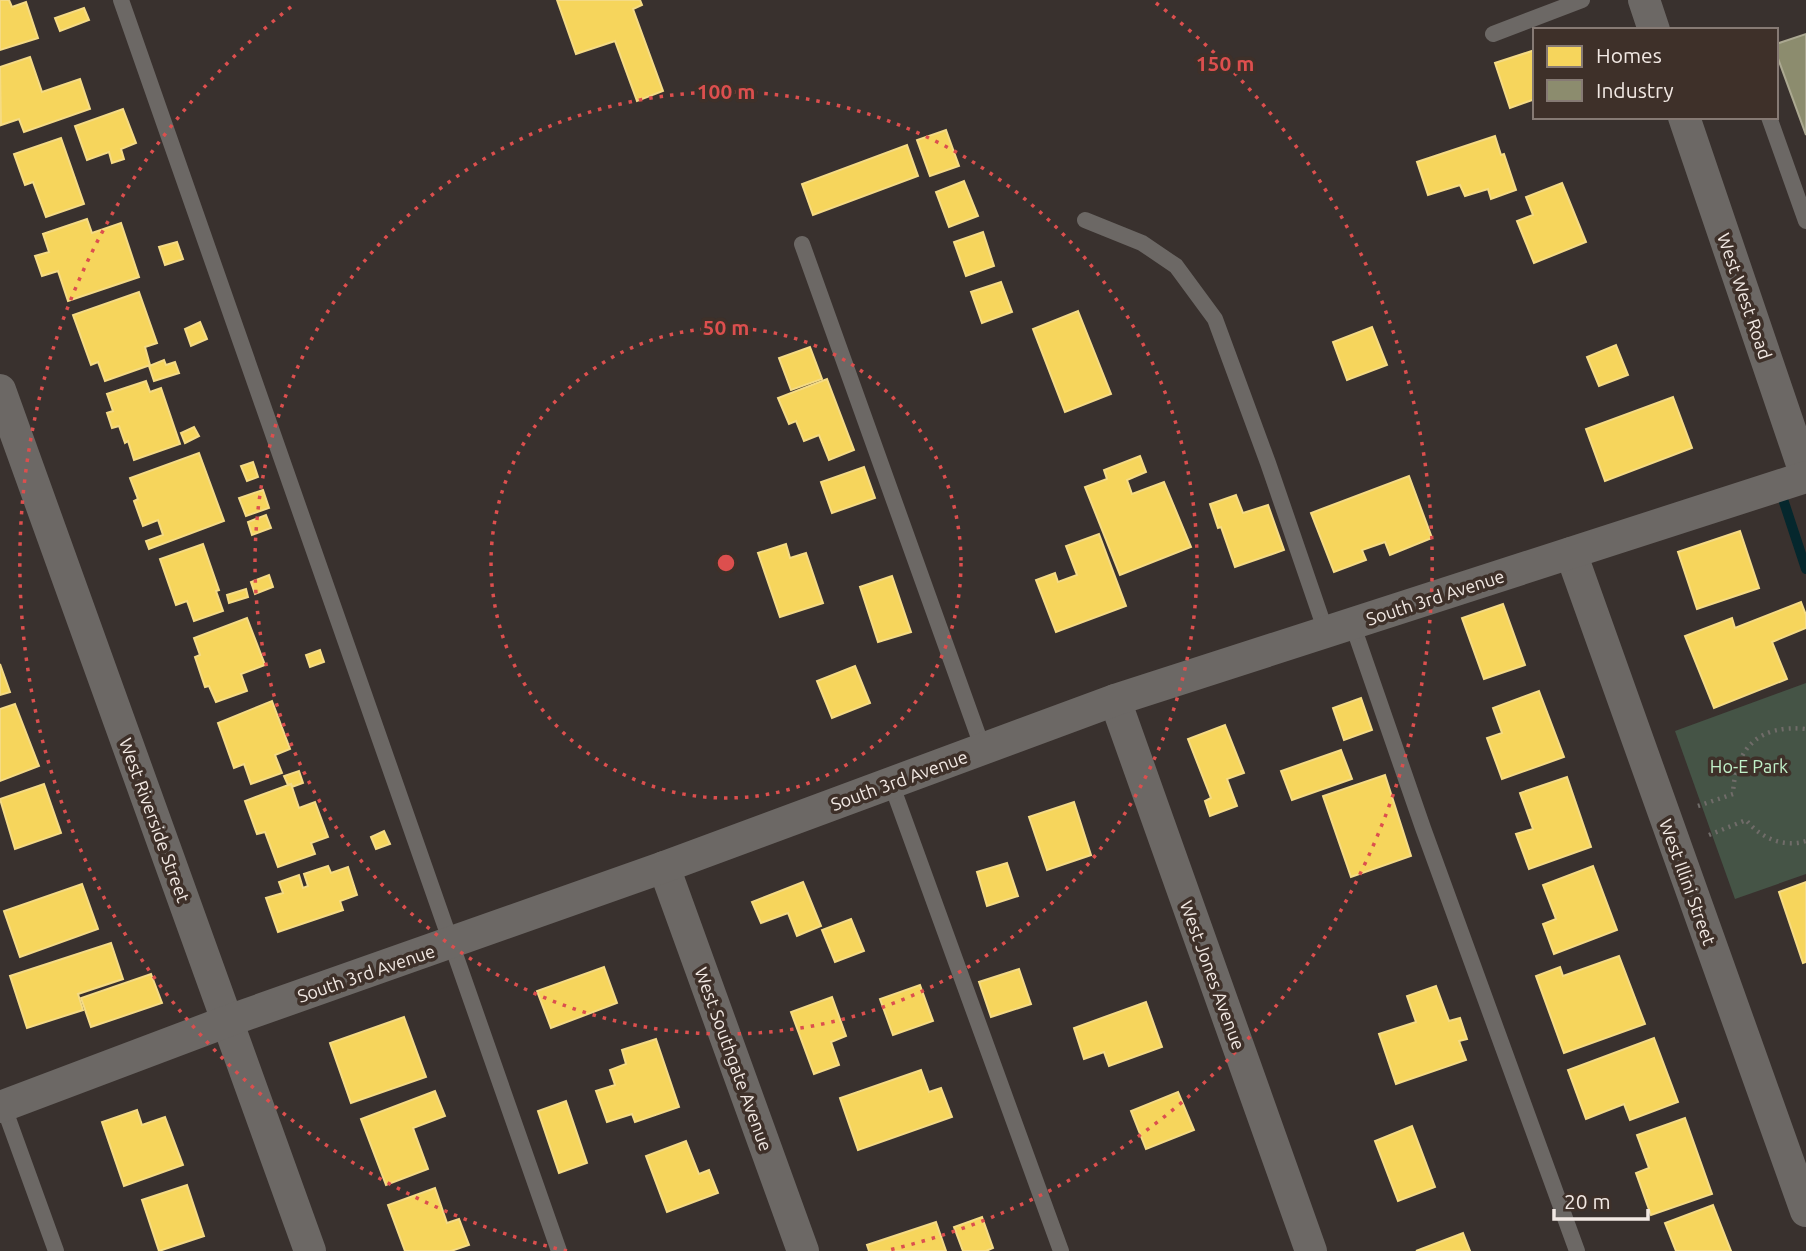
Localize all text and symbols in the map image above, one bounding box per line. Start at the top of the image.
legend [1533,28,1778,119]
text: Homes [1596,43,1662,67]
text: 150 m [1196,51,1254,75]
text: Industry [1596,78,1674,102]
text: 100 m [697,79,755,103]
street label: West West Road [1714,230,1776,362]
text: 50 m [703,315,749,339]
centre of rings [714,551,738,575]
street label: South 3rd Avenue [1363,565,1507,629]
street label: West Riverside Street [116,735,194,905]
street label: South 3rd Avenue [828,746,970,814]
park label: Ho-E Park [1710,756,1788,776]
street label: West Illini Street [1656,816,1720,948]
street label: West Jones Avenue [1177,898,1249,1052]
street label: South 3rd Avenue [295,940,437,1006]
street label: West Southgate Avenue [691,964,777,1154]
scale bar [1554,1178,1648,1222]
text: 20 m [1564,1189,1611,1213]

